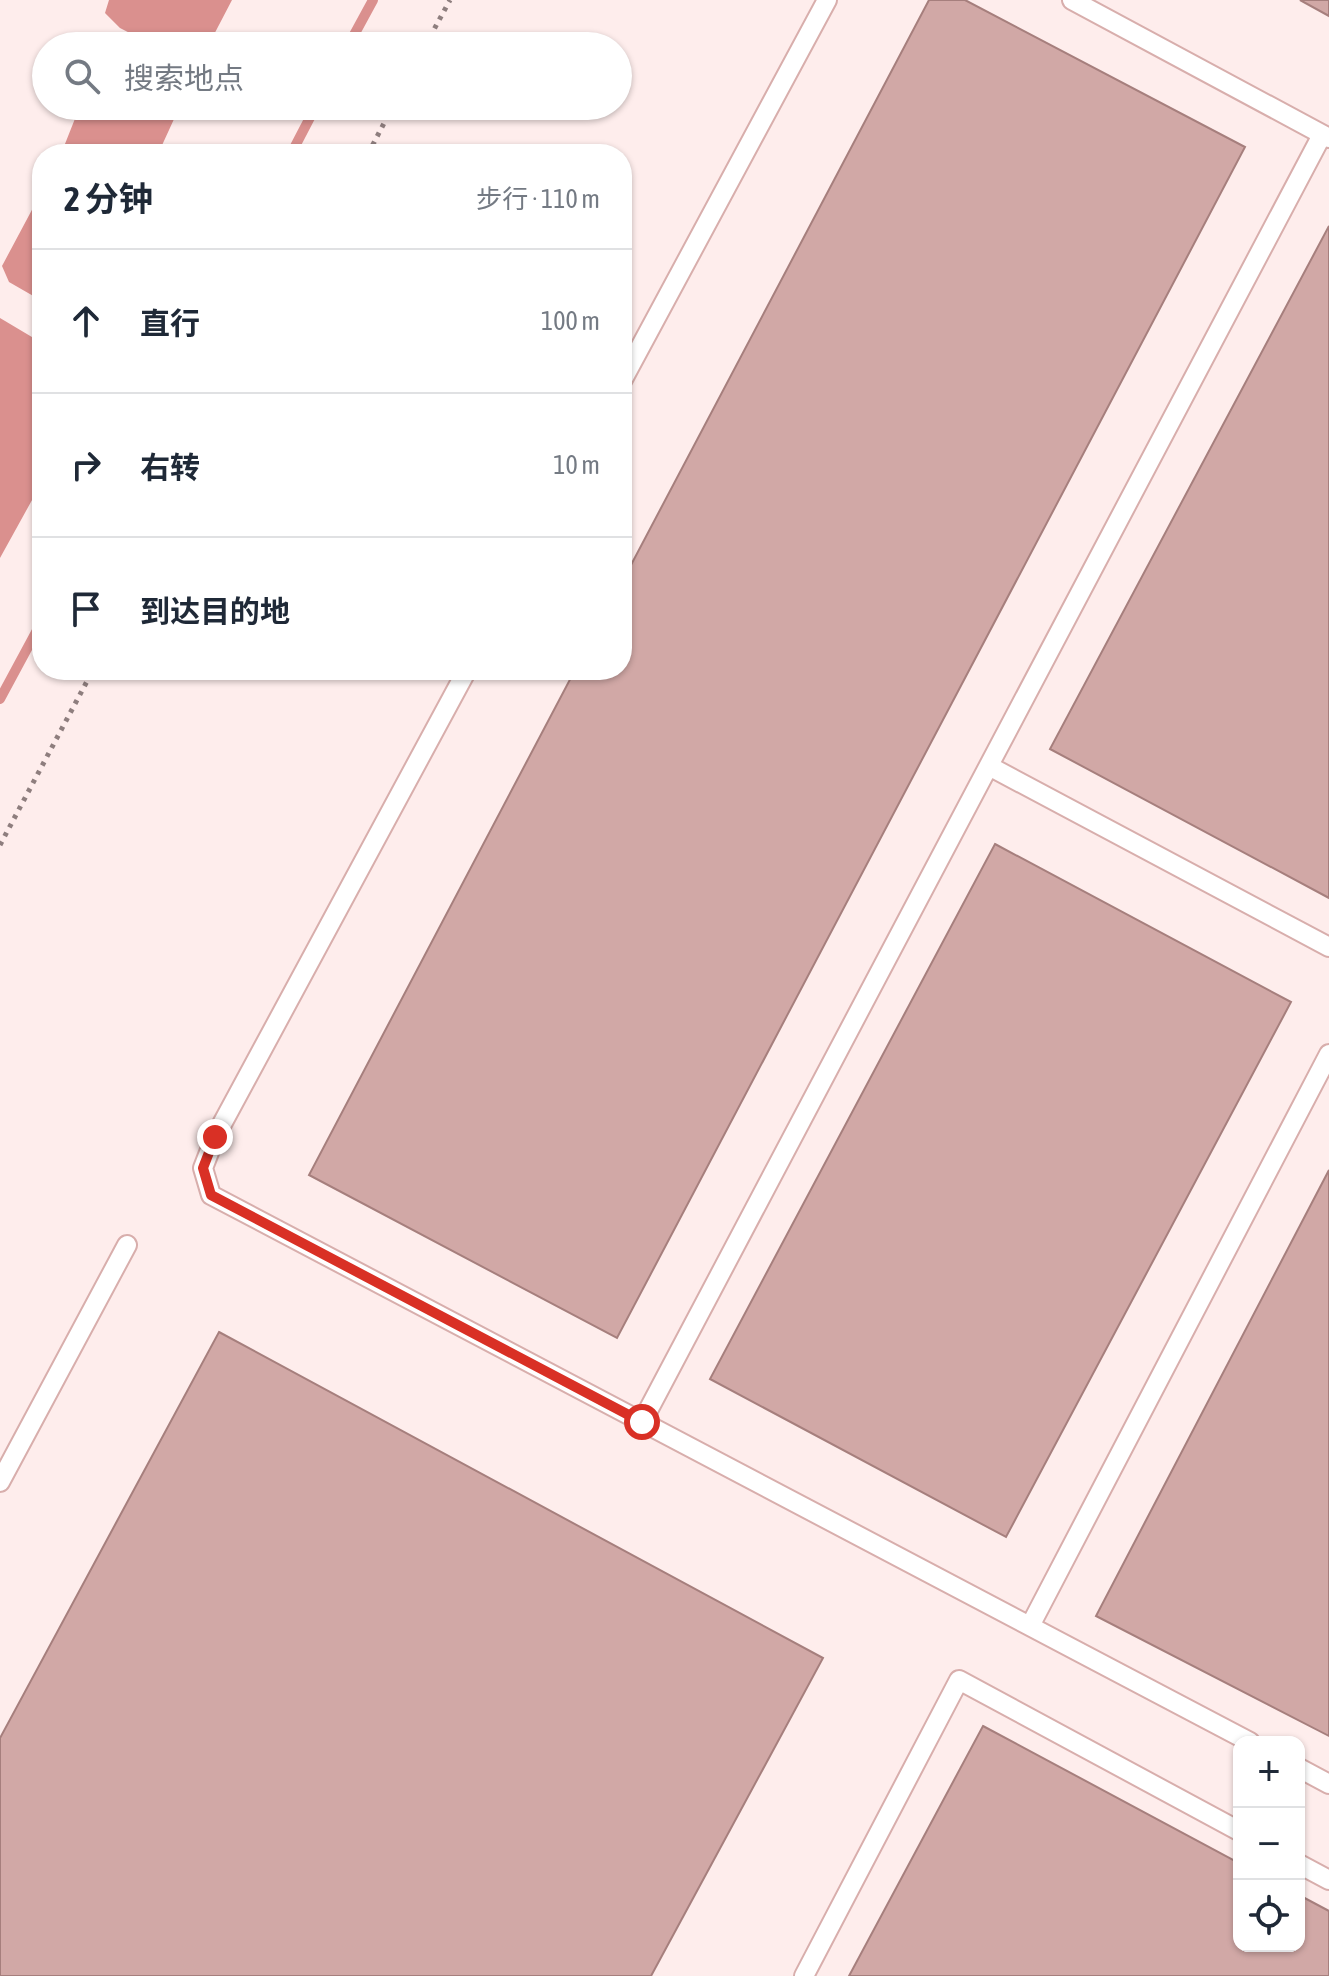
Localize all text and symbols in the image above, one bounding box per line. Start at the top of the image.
search box [32,32,632,120]
icon: search [60,54,104,98]
text: 搜索地点 [124,61,244,95]
text: 2 分钟 [64,179,153,218]
text: 步行 · 110 m [476,184,600,214]
icon: ahead [64,299,108,343]
text: 直行 [140,306,200,340]
text: 100 m [541,306,600,336]
icon: right [64,443,108,487]
text: 右转 [140,450,200,484]
text: 10 m [553,450,600,480]
icon: arrive [64,587,108,631]
text: 到达目的地 [140,594,290,628]
route end [197,1119,233,1155]
route start [624,1404,660,1440]
map controls [1233,1736,1305,1952]
button: + [1233,1736,1305,1808]
button: − [1233,1808,1305,1880]
button: locate [1233,1880,1305,1952]

